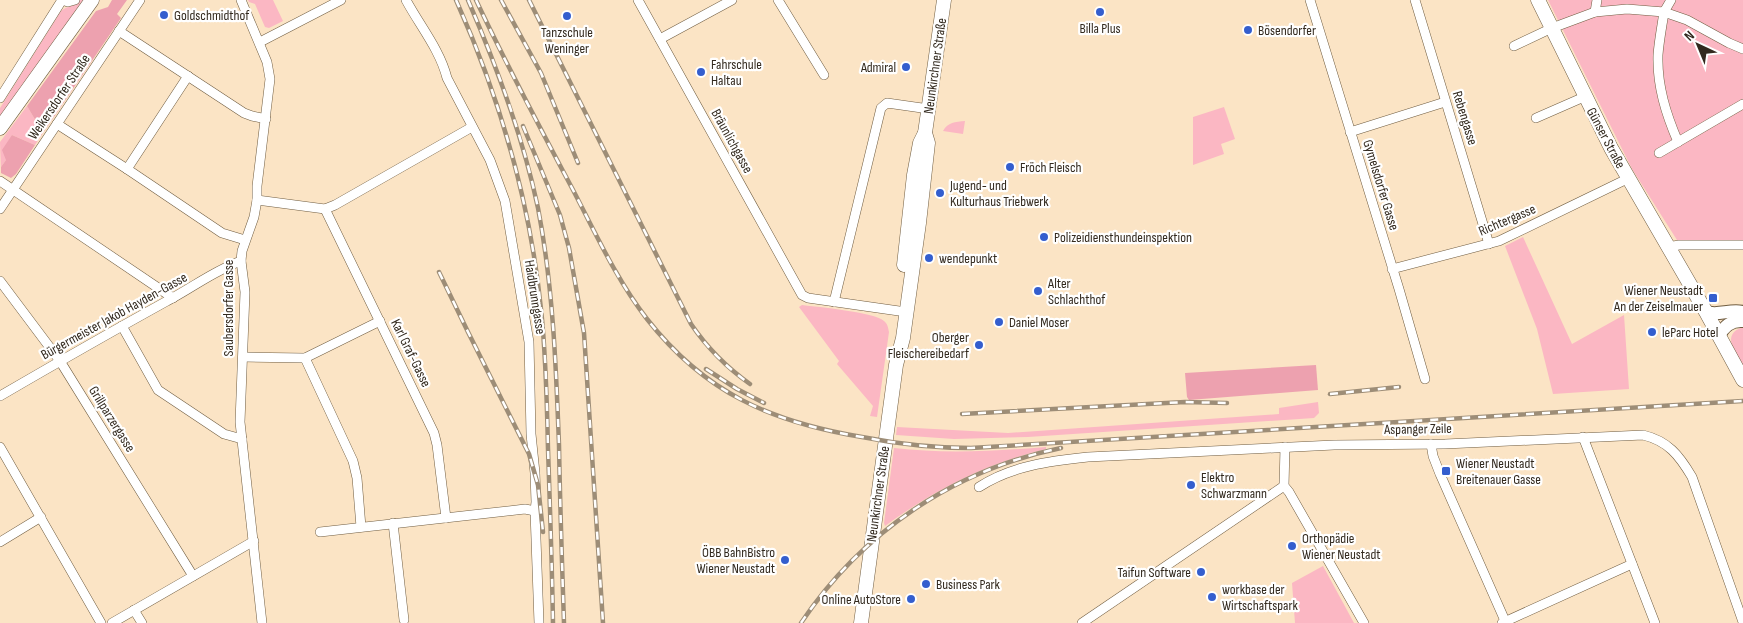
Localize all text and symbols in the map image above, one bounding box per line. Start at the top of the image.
marker: Billa Plus [1094,6,1106,18]
place label: Goldschmidthof [174,7,250,24]
marker: Goldschmidthof [158,9,170,21]
marker: Tanzschule Weninger [561,10,573,22]
street label: Neunkirchner Straße [920,17,950,115]
place label: Billa Plus [1079,20,1121,37]
north arrow [1673,20,1723,70]
place label: Bösendorfer [1258,22,1316,39]
place label: Tanzschule Weninger [541,24,593,57]
marker: Bösendorfer [1242,24,1254,36]
text: N [1681,27,1698,45]
street label: Weikersdorfer Straße [24,51,94,143]
place label: Fahrschule Haltau [711,56,762,89]
place label: Admiral [860,59,896,76]
marker: Admiral [900,61,912,73]
marker: Fahrschule Haltau [695,66,707,78]
street label: Rebengasse [1449,89,1481,147]
street label: Günser Straße [1583,105,1629,171]
street label: Bräunlichgasse [707,106,757,176]
street label: Gymelsdorfer Gasse [1359,138,1403,232]
place label: Fröch Fleisch [1020,159,1082,176]
marker: Fröch Fleisch [1004,161,1016,173]
place label: Jugend- und Kulturhaus Triebwerk [949,177,1049,210]
marker: Jugend- und Kulturhaus Triebwerk [934,187,946,199]
street label: Richtergasse [1476,200,1538,240]
place label: Polizeidiensthundeinspektion [1054,229,1192,246]
marker: Polizeidiensthundeinspektion [1038,231,1050,243]
place label: wendepunkt [939,250,997,267]
marker: wendepunkt [923,252,935,264]
street label: Haidbrunngasse [521,259,549,335]
street label: Saubersdorfer Gasse [220,260,237,356]
street label: Bürgermeister Jakob Hayden-Gasse [38,269,190,363]
place label: Alter Schlachthof [1047,275,1106,308]
place label: Wiener Neustadt An der Zeiselmauer [1613,282,1703,315]
marker: Alter Schlachthof [1032,285,1044,297]
marker: Wiener Neustadt An der Zeiselmauer [1707,292,1719,304]
place label: Daniel Moser [1009,314,1069,331]
street label: Karl Graf-Gasse [387,316,435,390]
marker: Daniel Moser [993,316,1005,328]
place label: leParc Hotel [1662,324,1718,341]
marker: leParc Hotel [1646,326,1658,338]
place label: Oberger Fleischereibedarf [888,329,970,362]
marker: Oberger Fleischereibedarf [973,339,985,351]
street label: Grillparzergasse [85,383,139,455]
street label: Aspanger Zeile [1383,420,1452,438]
street label: Neunkirchner Straße [863,445,893,543]
place label: Wiener Neustadt Breitenauer Gasse [1456,455,1541,488]
marker: Wiener Neustadt Breitenauer Gasse [1440,465,1452,477]
place label: Elektro Schwarzmann [1201,469,1267,502]
marker: Elektro Schwarzmann [1185,479,1197,491]
place label: Orthopädie Wiener Neustadt [1302,530,1381,563]
marker: Orthopädie Wiener Neustadt [1286,540,1298,552]
place label: ÖBB BahnBistro Wiener Neustadt [696,544,775,577]
marker: ÖBB BahnBistro Wiener Neustadt [779,554,791,566]
place label: Taifun Software [1118,564,1191,581]
marker: Taifun Software [1195,566,1207,578]
place label: Business Park [936,576,1001,593]
marker: Business Park [920,578,932,590]
place label: workbase der Wirtschaftspark [1222,581,1299,614]
place label: Online AutoStore [822,591,901,608]
marker: workbase der Wirtschaftspark [1206,591,1218,603]
marker: Online AutoStore [905,593,917,605]

